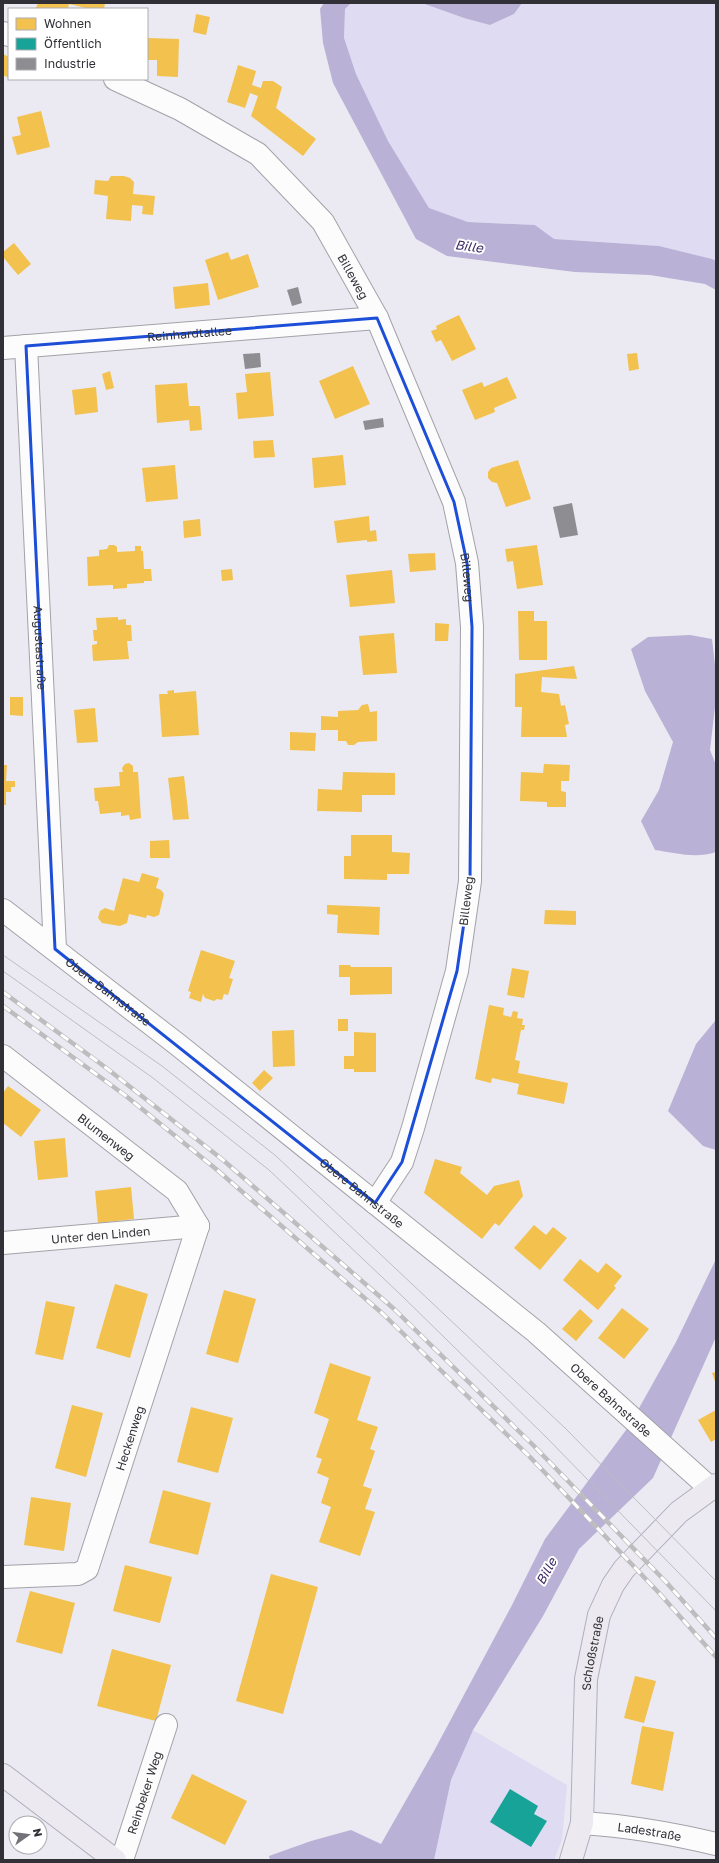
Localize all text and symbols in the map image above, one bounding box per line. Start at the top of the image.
legend [8,8,148,80]
text: Wohnen [44,16,91,31]
text: Öffentlich [44,36,102,51]
text: Industrie [44,56,96,71]
water label: Bille [454,236,485,256]
street label: Billeweg [335,251,372,302]
street label: Reinhardtallee [147,322,232,344]
street label: Billeweg [457,551,478,603]
street label: Augustastraße [31,605,50,690]
street label: Billeweg [456,875,476,927]
street label: Obere Bahnstraße [63,954,154,1029]
street label: Blumenweg [75,1110,138,1163]
street label: Obere Bahnstraße [317,1154,407,1231]
street label: Unter den Linden [50,1223,151,1246]
street label: Obere Bahnstraße [568,1359,655,1440]
street label: Heckenweg [112,1404,147,1472]
water label: Bille [532,1554,560,1587]
street label: Schloßstraße [578,1614,606,1691]
street label: Reinbeker Weg [123,1749,165,1836]
north arrow [8,1815,48,1855]
street label: Ladestraße [617,1819,683,1844]
text: N [31,1827,46,1838]

